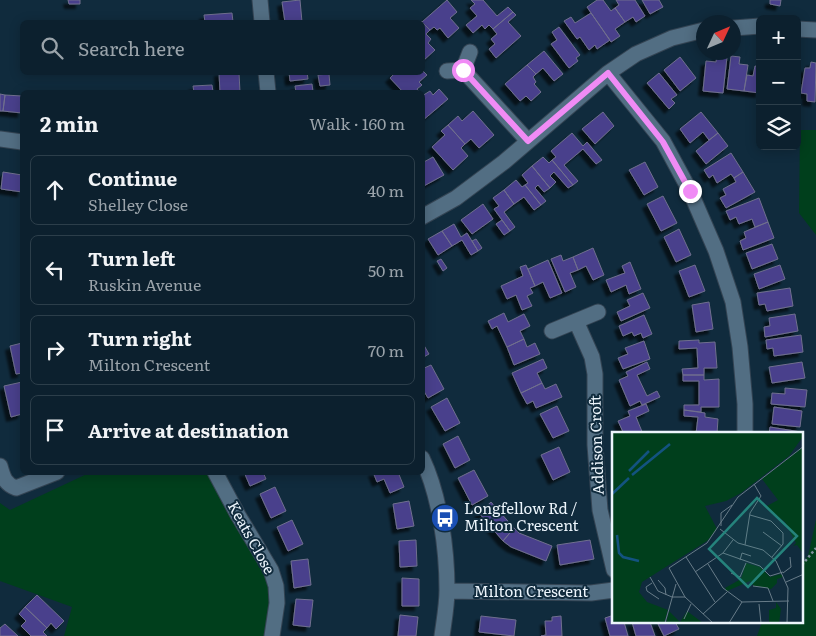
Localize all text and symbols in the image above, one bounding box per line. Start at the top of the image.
north arrow [696,15,741,60]
map controls [756,15,801,150]
button: + [756,15,801,60]
search box [20,20,425,75]
icon: search [38,34,66,62]
text: Search here [78,34,185,62]
route start [452,59,475,82]
button: − [756,60,801,105]
button: layers [756,105,801,150]
text: 2 min [40,107,99,138]
text: Walk · 160 m [309,111,405,135]
text: Continue [88,164,177,192]
icon: ahead [41,176,69,204]
text: 40 m [367,178,404,202]
route end [679,180,702,203]
text: Shelley Close [88,192,188,216]
text: Turn left [88,244,175,272]
icon: left [41,256,69,284]
text: 50 m [368,258,404,282]
text: Ruskin Avenue [88,272,201,296]
text: Turn right [88,324,192,352]
icon: right [41,336,69,364]
text: 70 m [368,338,404,362]
text: Milton Crescent [88,352,210,376]
street label: Addison Croft [582,395,609,495]
icon: arrive [41,416,69,444]
text: Arrive at destination [88,416,289,444]
inset map [612,432,804,624]
place label: Longfellow Rd / Milton Crescent [464,496,579,536]
street label: Keats Close [223,497,282,578]
bus stop icon: Longfellow Rd / Milton Crescent [430,503,460,533]
street label: Milton Crescent [474,579,588,602]

